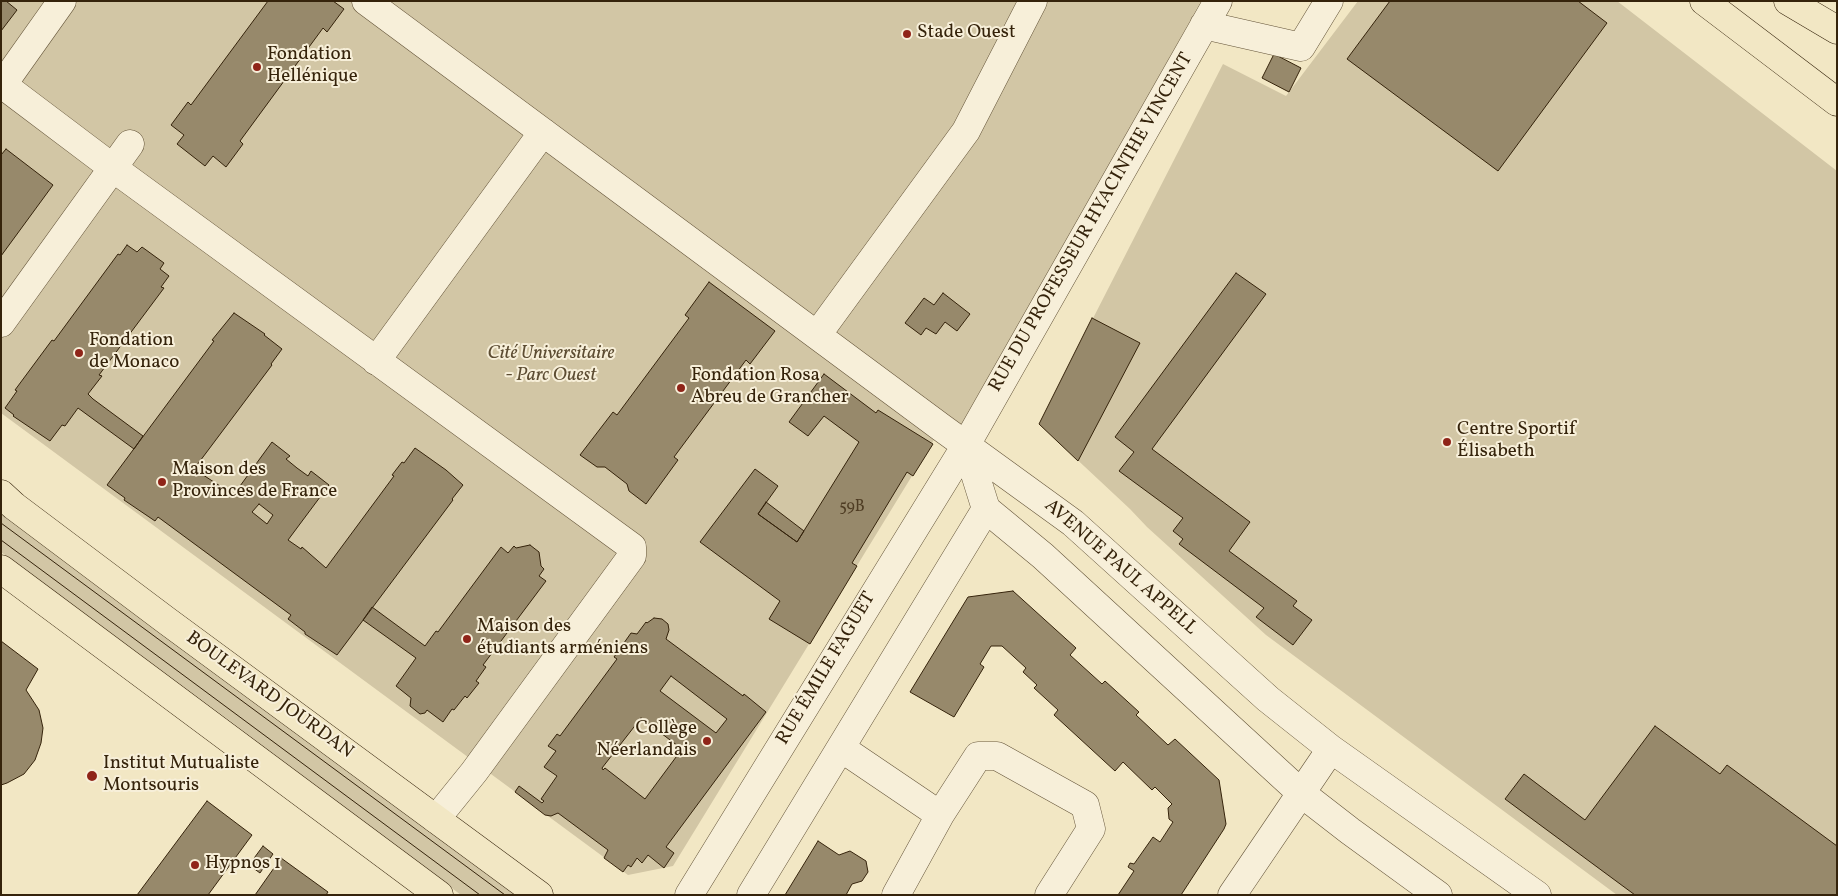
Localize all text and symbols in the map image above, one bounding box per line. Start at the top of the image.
place label: Stade Ouest [917,23,1016,45]
marker: Stade Ouest [901,28,913,40]
place label: Fondation Hellénique [267,45,358,89]
street label: RUE DU PROFESSEUR HYACINTHE VINCENT [985,49,1199,397]
marker: Fondation Hellénique [251,61,263,73]
place label: Fondation de Monaco [89,331,179,375]
park label: Cité Universitaire - Parc Ouest [488,344,614,388]
marker: Fondation de Monaco [73,347,85,359]
place label: Fondation Rosa Abreu de Grancher [691,366,849,410]
marker: Fondation Rosa Abreu de Grancher [675,382,687,394]
place label: Centre Sportif Élisabeth [1457,420,1576,464]
marker: Centre Sportif Élisabeth [1441,436,1453,448]
place label: Maison des Provinces de France [172,460,337,504]
marker: Maison des Provinces de France [156,476,168,488]
street label: AVENUE PAUL APPELL [1039,495,1201,641]
house number: 59B [839,498,865,518]
street label: RUE ÉMILE FAGUET [772,589,882,749]
place label: Maison des étudiants arméniens [477,617,648,661]
street label: BOULEVARD JOURDAN [181,628,357,764]
marker: Maison des étudiants arméniens [461,633,473,645]
place label: Collège Néerlandais [596,719,697,763]
marker: Collège Néerlandais [701,735,713,747]
place label: Institut Mutualiste Montsouris [103,754,259,798]
marker: Institut Mutualiste Montsouris [85,769,99,783]
place label: Hypnos 1 [205,854,281,876]
marker: Hypnos 1 [189,859,201,871]

